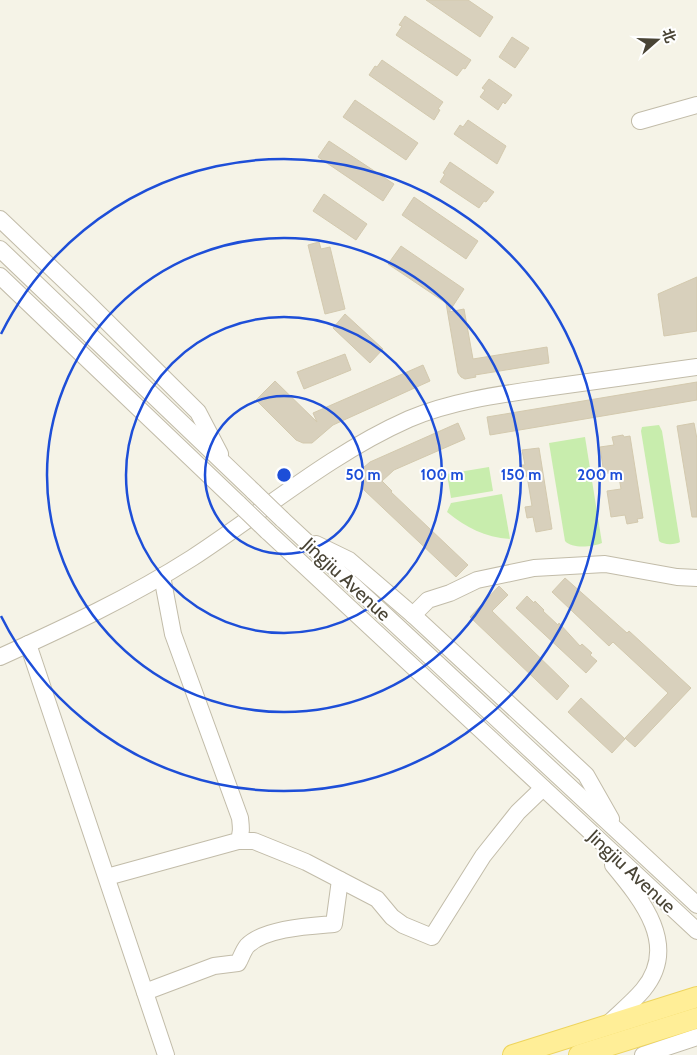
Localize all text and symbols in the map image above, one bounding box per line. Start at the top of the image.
north arrow [632,15,682,65]
text: 北 [658,26,680,45]
centre of rings [275,466,293,484]
text: 50 m [345,466,381,484]
text: 100 m [420,466,464,484]
text: 150 m [501,466,541,484]
text: 200 m [577,466,623,484]
street label: Jingjiu Avenue [297,532,396,626]
street label: Jingjiu Avenue [582,824,681,918]

